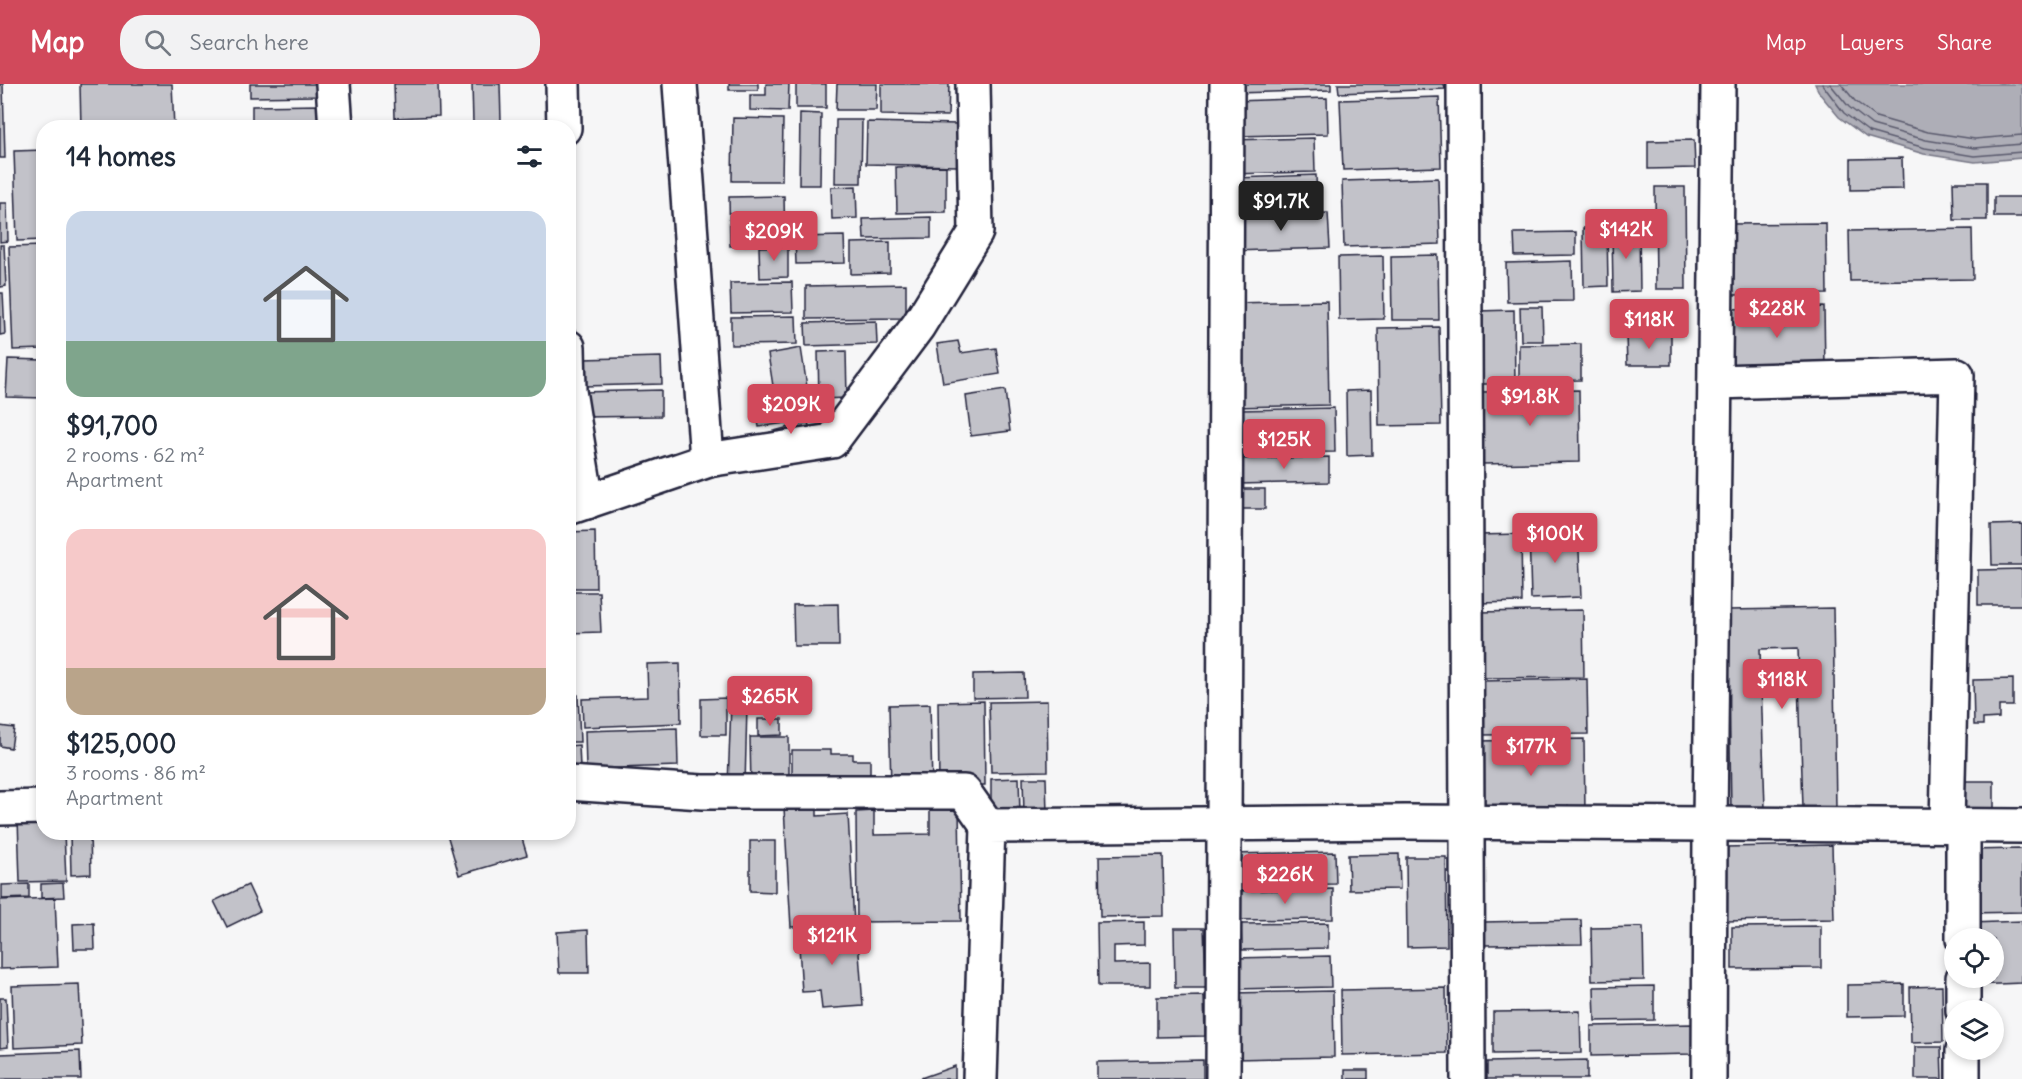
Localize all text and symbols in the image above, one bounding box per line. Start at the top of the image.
search box [120,15,540,69]
text: Map [30,24,84,60]
icon: search [141,26,174,59]
text: Search here [189,28,309,56]
text: Map [1766,29,1806,56]
text: Layers [1839,29,1904,56]
text: Share [1937,29,1992,56]
text: 14 homes [66,140,176,173]
icon: filters [513,140,546,173]
pin: $91.7K [1232,181,1330,232]
text: $91.7K [1253,188,1309,213]
pin: $142K [1584,209,1668,260]
pin: $209K [732,211,816,262]
text: $142K [1599,216,1653,241]
text: $209K [744,218,804,243]
icon: home [252,250,360,358]
pin: $228K [1735,288,1819,339]
text: $228K [1749,295,1805,320]
pin: $118K [1607,299,1691,350]
text: $118K [1624,306,1674,331]
pin: $91.8K [1481,376,1579,427]
text: $91.8K [1501,383,1559,408]
pin: $209K [749,384,833,435]
text: $209K [761,391,821,416]
text: $91,700 [66,409,158,442]
pin: $125K [1242,419,1326,470]
text: $125K [1257,426,1311,451]
text: 2 rooms · 62 m² [66,442,205,467]
text: Apartment [66,467,163,492]
pin: $100K [1513,513,1597,564]
text: $100K [1526,520,1584,545]
icon: home [252,568,360,676]
pin: $118K [1740,659,1824,710]
text: $118K [1757,666,1807,691]
pin: $265K [728,676,812,727]
text: $265K [741,683,799,708]
pin: $177K [1489,726,1573,777]
text: $125,000 [66,727,176,760]
text: $177K [1506,733,1556,758]
text: 3 rooms · 86 m² [66,760,206,785]
text: Apartment [66,785,163,810]
pin: $226K [1243,854,1327,905]
text: $226K [1257,861,1313,886]
pin: $121K [790,915,874,966]
text: $121K [807,922,857,947]
map controls [1944,928,2004,1060]
button: locate [1944,928,2004,988]
button: layers [1944,1000,2004,1060]

